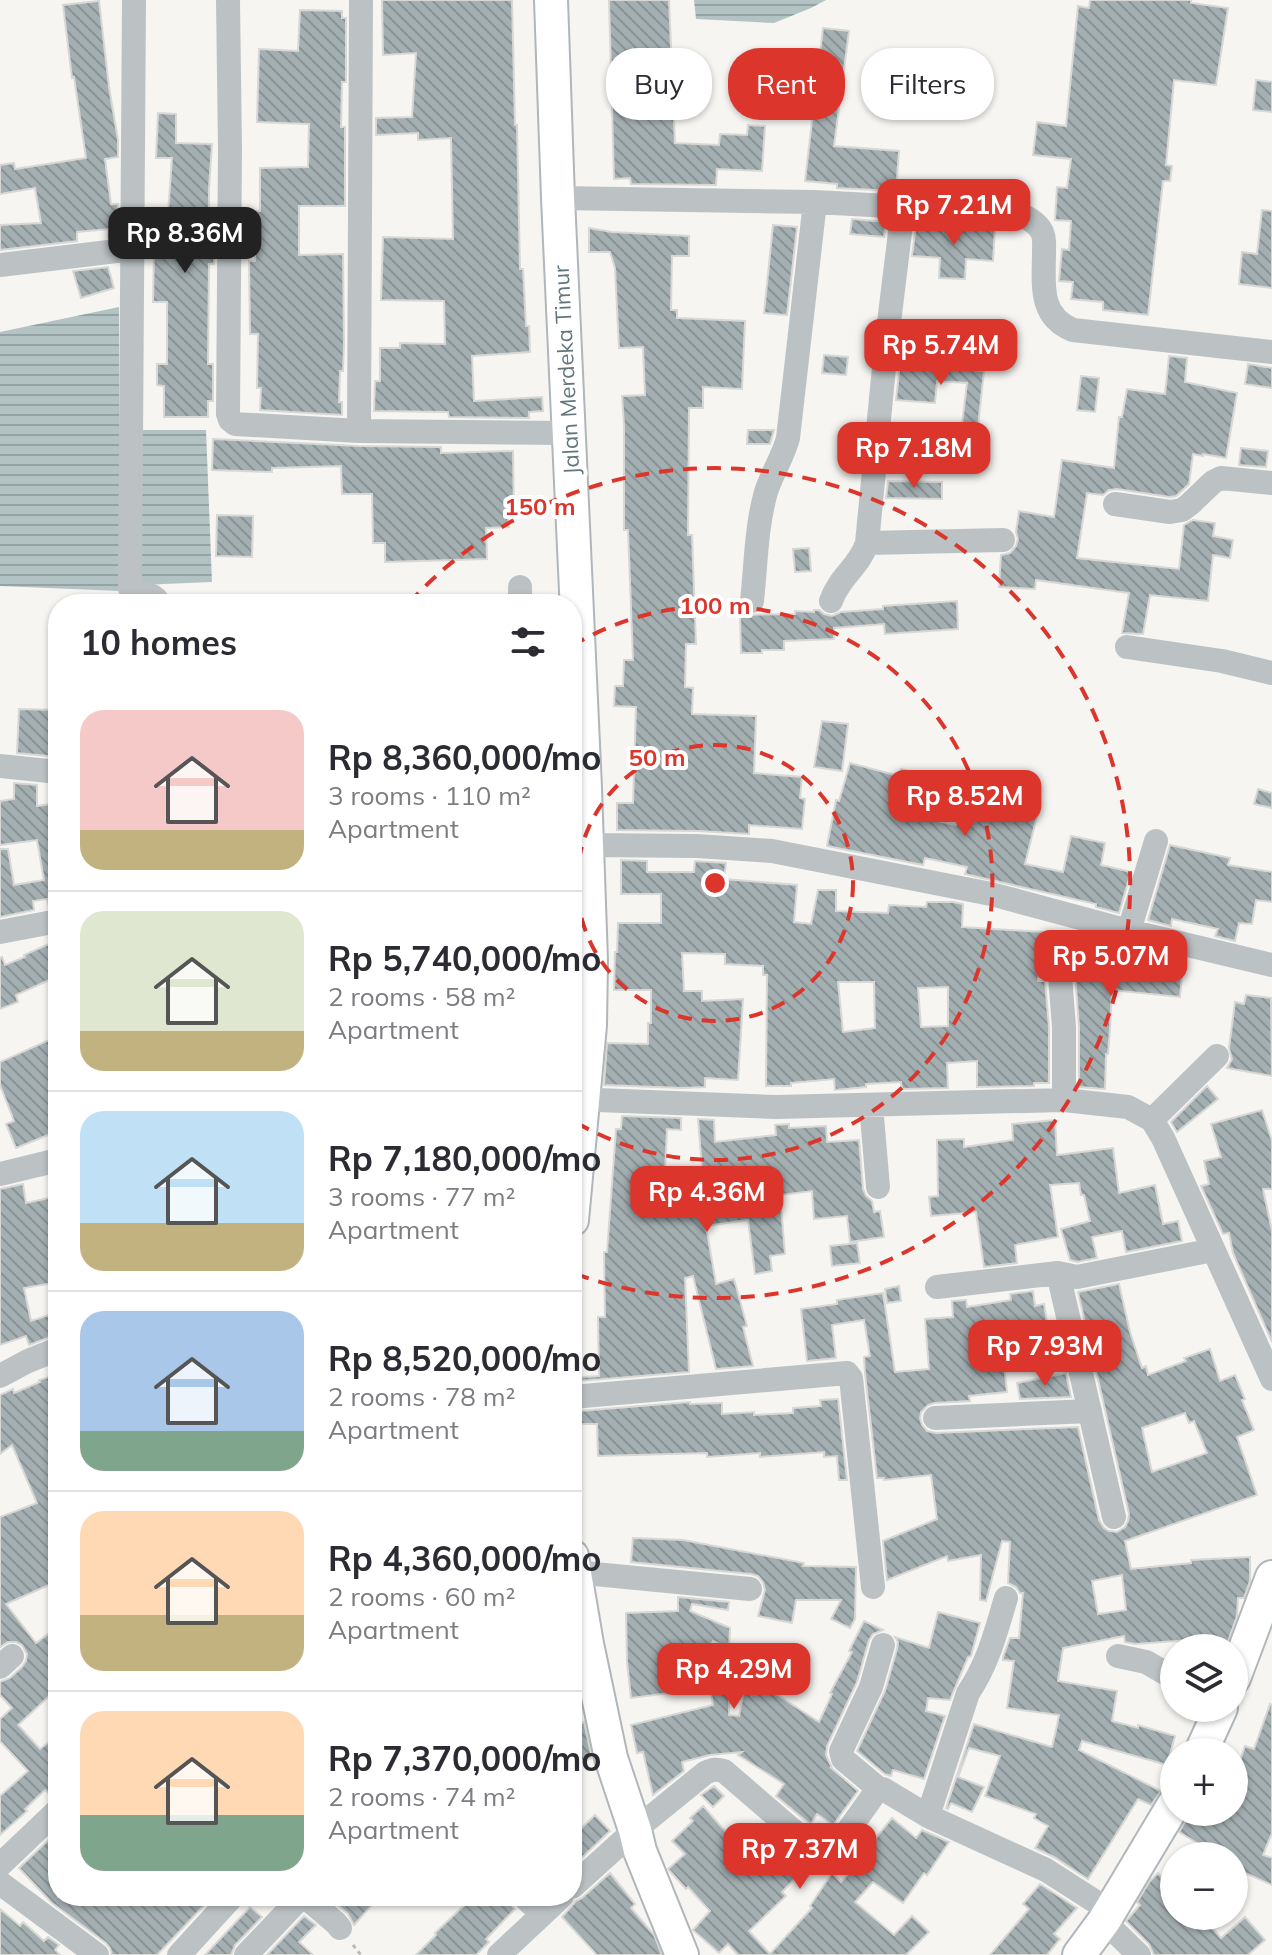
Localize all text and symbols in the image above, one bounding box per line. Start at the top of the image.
chip: Buy [606,48,712,120]
chip: Rent [728,48,845,120]
chip: Filters [861,48,994,120]
pin: Rp 7.21M [871,179,1037,247]
text: Rp 7.21M [895,188,1013,221]
pin: Rp 8.36M [102,207,268,275]
text: Rp 8.36M [126,216,244,249]
street label: Jalan Merdeka Timur [547,264,585,476]
pin: Rp 5.74M [858,319,1024,387]
text: Rp 5.74M [882,328,1000,361]
pin: Rp 7.18M [831,422,997,490]
text: Rp 7.18M [855,431,973,464]
text: 150 m [504,491,576,521]
text: 100 m [679,590,751,620]
icon: filters [506,620,550,664]
text: 10 homes [80,621,237,664]
text: Rp 8,360,000/mo [328,736,601,779]
icon: home [144,742,240,838]
text: 50 m [629,742,685,772]
pin: Rp 8.52M [882,770,1048,838]
text: 3 rooms · 110 m² [328,779,531,812]
text: Rp 8.52M [906,779,1024,812]
text: Apartment [328,812,459,845]
centre of rings [701,869,729,897]
pin: Rp 5.07M [1028,930,1194,998]
text: Rp 5,740,000/mo [328,937,601,980]
text: Rp 5.07M [1052,939,1170,972]
icon: home [144,943,240,1039]
text: 2 rooms · 58 m² [328,980,515,1013]
text: Apartment [328,1013,459,1046]
text: Rp 7,180,000/mo [328,1137,601,1180]
icon: home [144,1143,240,1239]
pin: Rp 4.36M [624,1166,790,1234]
text: Rp 4.36M [648,1175,766,1208]
text: 3 rooms · 77 m² [328,1180,515,1213]
text: Apartment [328,1213,459,1246]
pin: Rp 7.93M [962,1320,1128,1388]
text: Rp 7.93M [986,1329,1104,1362]
text: Rp 8,520,000/mo [328,1337,601,1380]
icon: home [144,1343,240,1439]
text: 2 rooms · 78 m² [328,1380,515,1413]
text: Apartment [328,1413,459,1446]
text: Rp 4,360,000/mo [328,1537,601,1580]
icon: home [144,1543,240,1639]
text: 2 rooms · 60 m² [328,1580,515,1613]
text: Apartment [328,1613,459,1646]
map controls [1160,1634,1248,1930]
button: layers [1160,1634,1248,1722]
pin: Rp 4.29M [651,1643,817,1711]
text: Rp 4.29M [675,1652,793,1685]
text: Rp 7,370,000/mo [328,1737,601,1780]
button: + [1160,1738,1248,1826]
icon: home [144,1743,240,1839]
text: 2 rooms · 74 m² [328,1780,515,1813]
text: Apartment [328,1813,459,1846]
pin: Rp 7.37M [717,1823,883,1891]
text: Rp 7.37M [741,1832,859,1865]
button: − [1160,1842,1248,1930]

